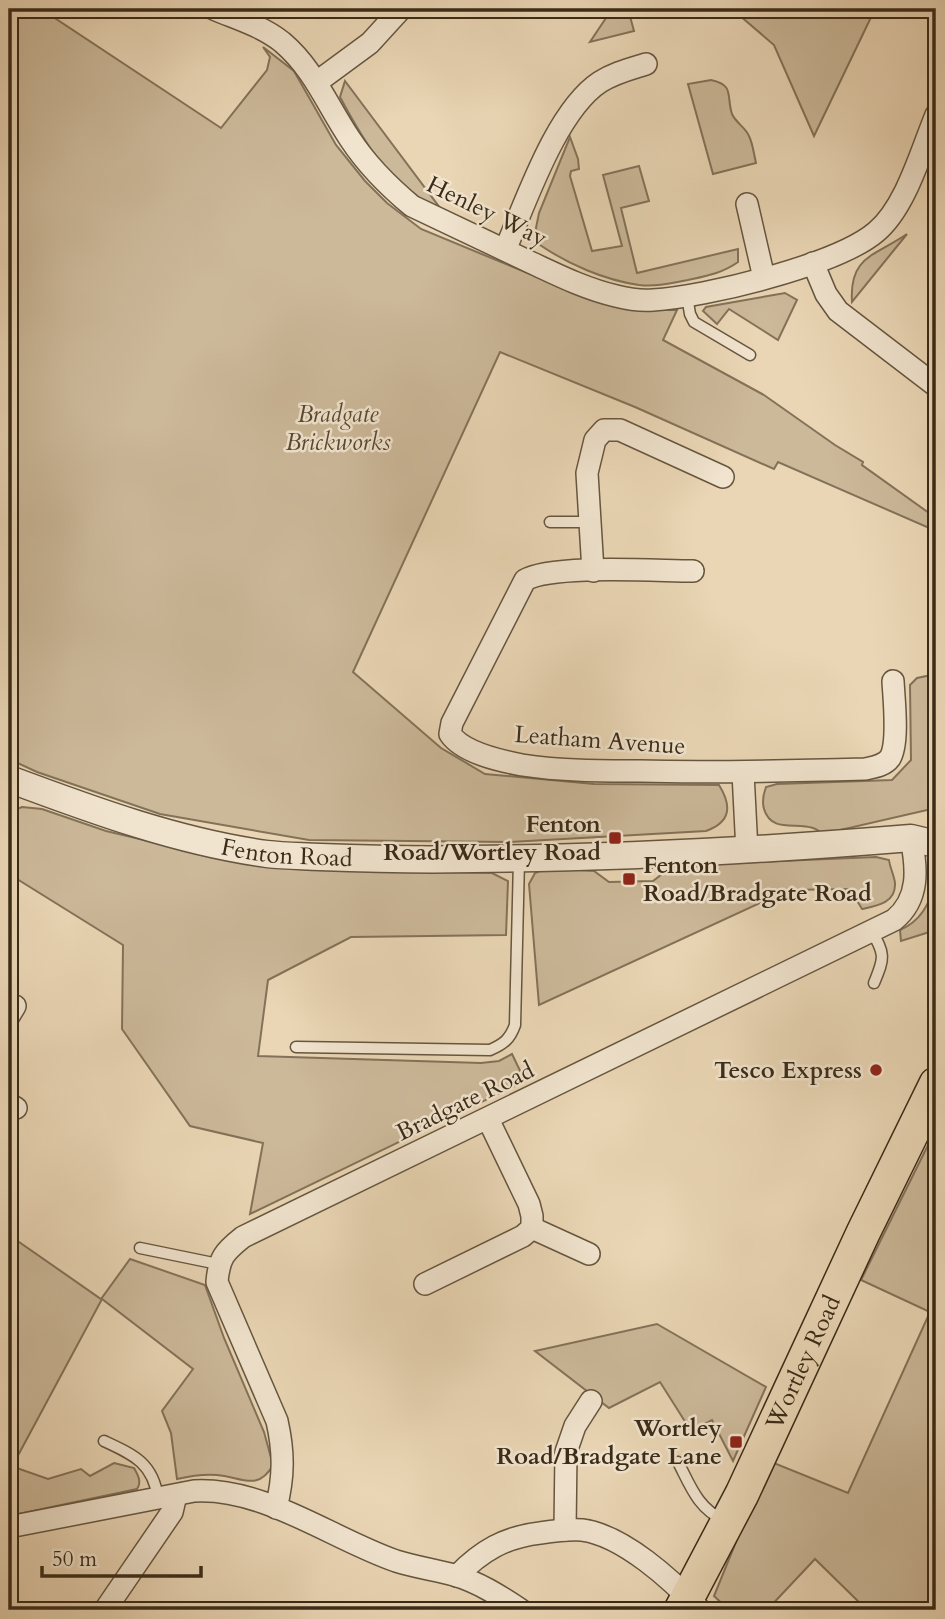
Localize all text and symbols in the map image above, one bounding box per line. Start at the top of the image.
street label: Henley Way [421,168,553,255]
park label: Bradgate Brickworks [285,398,391,459]
street label: Leatham Avenue [513,718,687,763]
place label: Fenton Road/Wortley Road [383,808,602,869]
street label: Fenton Road [218,830,353,875]
marker: Fenton Road/Wortley Road [607,830,623,846]
place label: Fenton Road/Bradgate Road [643,849,872,910]
marker: Fenton Road/Bradgate Road [621,871,637,887]
street label: Bradgate Road [391,1054,540,1149]
place label: Tesco Express [714,1054,862,1087]
marker: Tesco Express [868,1062,884,1078]
street label: Wortley Road [758,1290,849,1436]
place label: Wortley Road/Bradgate Lane [496,1412,722,1473]
marker: Wortley Road/Bradgate Lane [728,1434,744,1450]
scale bar [42,1535,201,1579]
text: 50 m [52,1545,97,1574]

